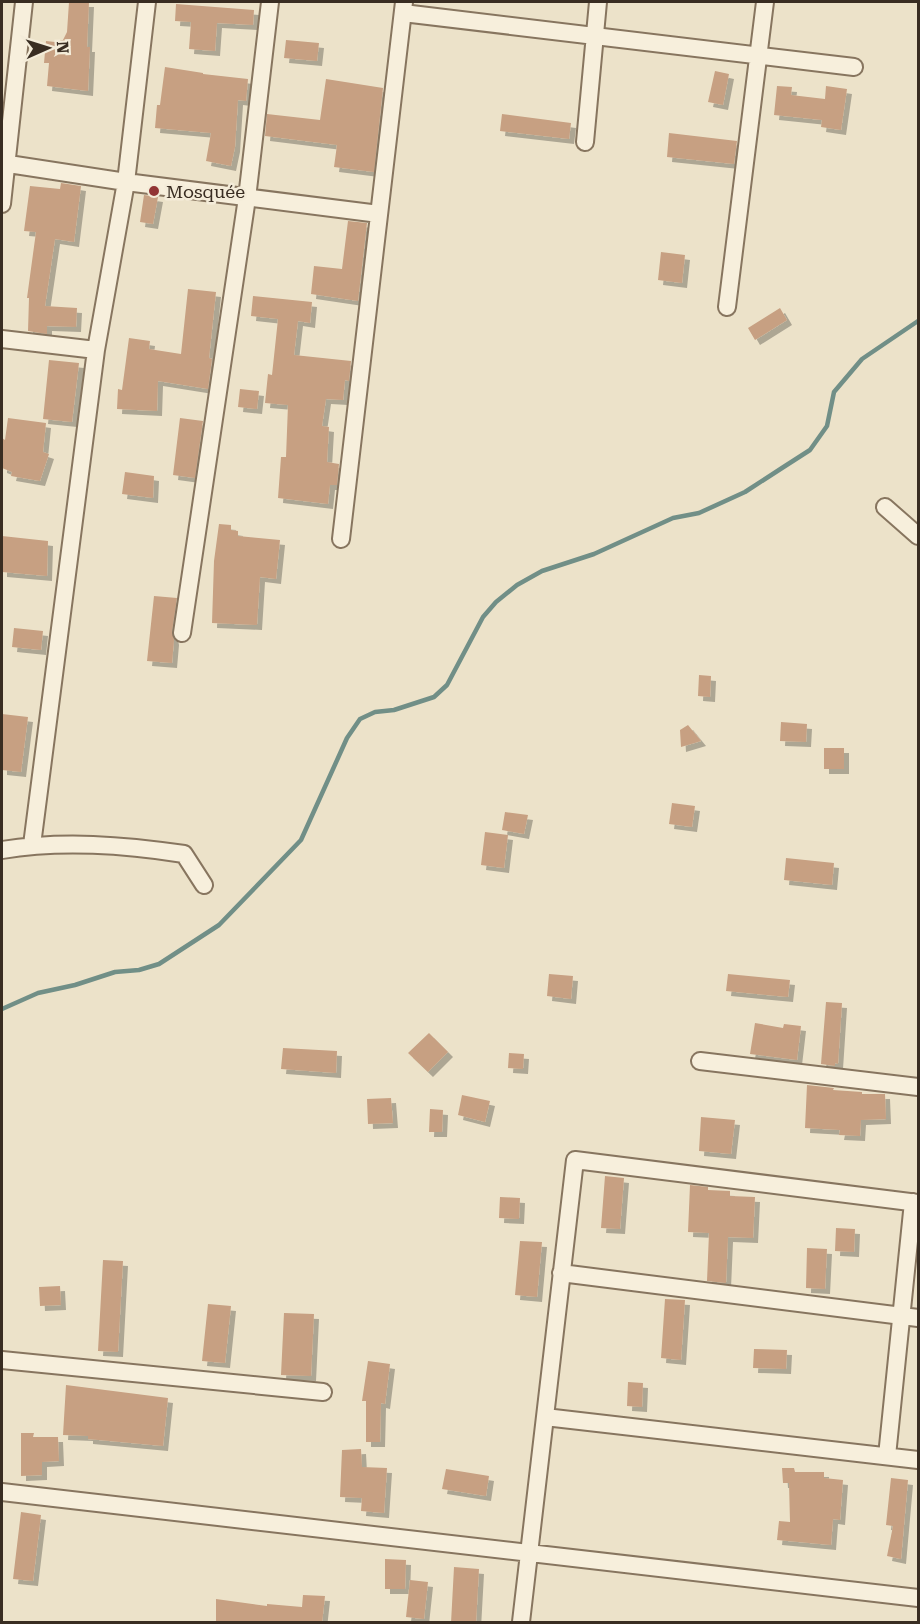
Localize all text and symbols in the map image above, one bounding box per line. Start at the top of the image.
north arrow [18,18,78,78]
text: N [53,41,72,54]
place label: Mosquée [166,181,245,202]
marker: Mosquée [147,184,161,198]

